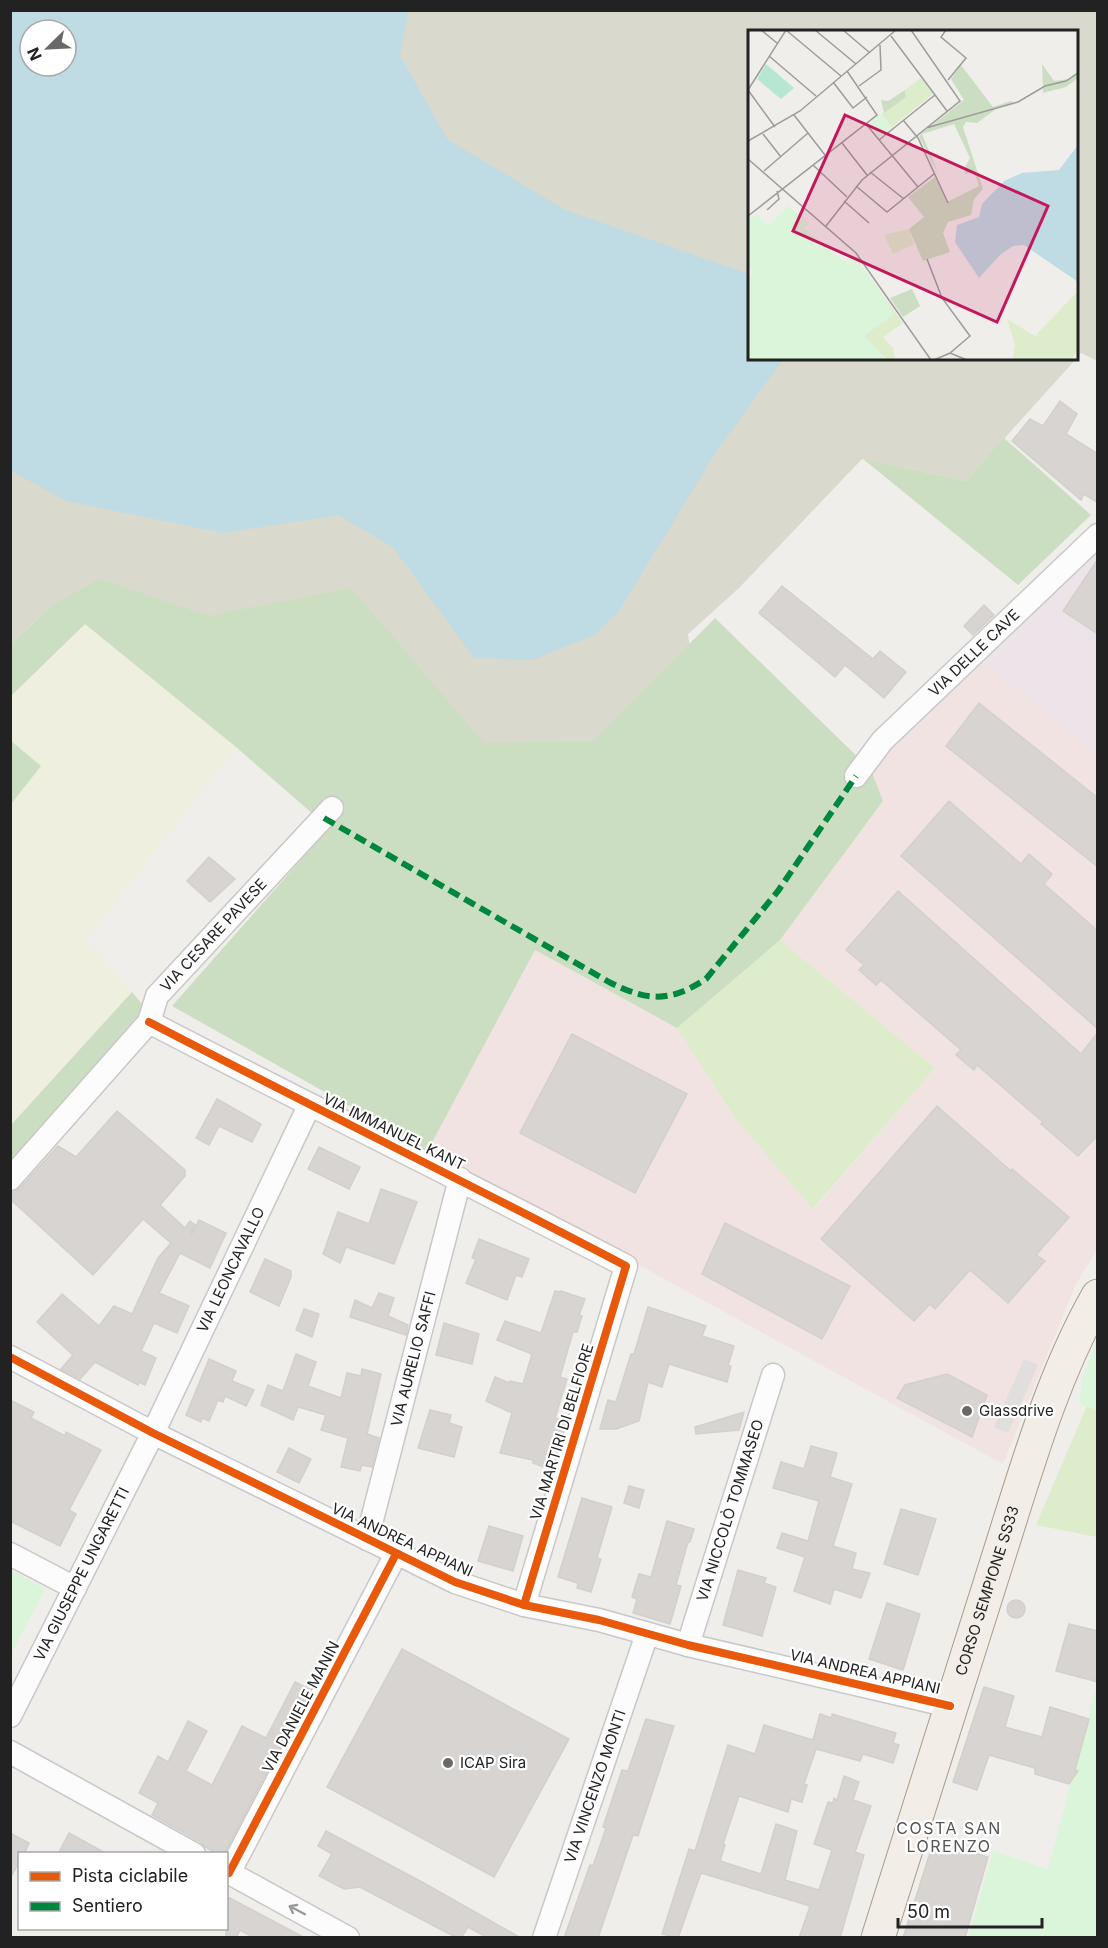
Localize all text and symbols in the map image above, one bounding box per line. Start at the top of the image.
north arrow [18,18,78,78]
inset map [748,30,1078,360]
text: N [23,44,46,64]
street label: VIA DELLE CAVE [924,605,1023,700]
street label: VIA CESARE PAVESE [156,874,271,995]
street label: VIA IMMANUEL KANT [320,1089,468,1174]
street label: VIA LEONCAVALLO [192,1204,269,1335]
street label: VIA AURELIO SAFFI [386,1289,440,1428]
street label: VIA MARTIRI DI BELFIORE [526,1341,597,1522]
place label: Glassdrive [979,1401,1054,1420]
marker: Glassdrive [960,1404,974,1418]
street label: VIA NICCOLÒ TOMMASEO [692,1417,767,1604]
street label: VIA GIUSEPPE UNGARETTI [29,1484,133,1664]
street label: VIA ANDREA APPIANI [328,1498,476,1581]
street label: CORSO SEMPIONE SS33 [951,1503,1023,1678]
street label: VIA DANIELE MANIN [258,1638,343,1776]
street label: VIA ANDREA APPIANI [788,1645,942,1698]
street label: VIA VINCENZO MONTI [560,1707,630,1865]
place label: ICAP Sira [460,1753,526,1772]
marker: ICAP Sira [441,1756,455,1770]
district label: COSTA SAN LORENZO [896,1818,1002,1856]
legend [18,1852,228,1930]
text: Pista ciclabile [72,1865,188,1886]
scale bar [898,1891,1042,1929]
text: Sentiero [72,1895,143,1916]
text: 50 m [907,1901,950,1922]
one-way arrow [289,1904,306,1916]

